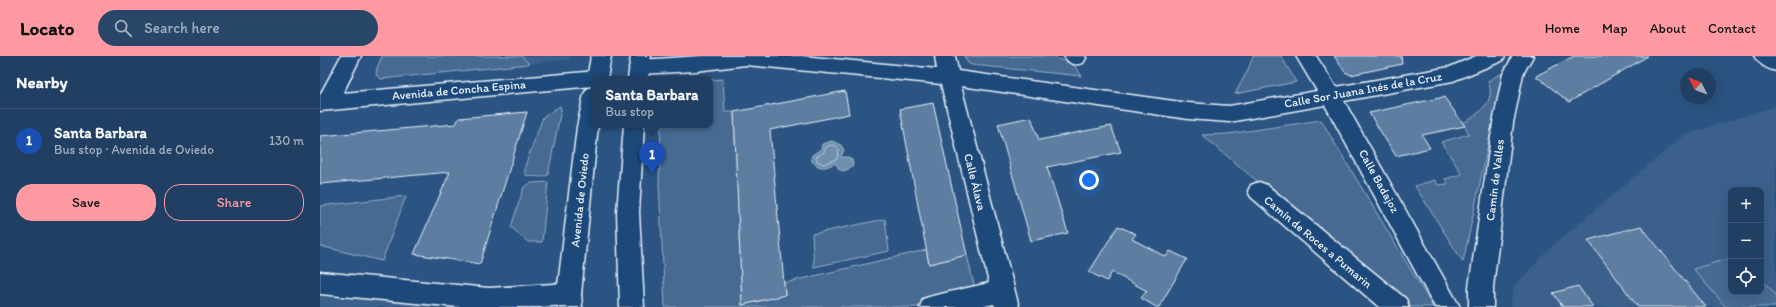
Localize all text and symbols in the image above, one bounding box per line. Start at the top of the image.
search box [98,10,378,46]
text: Locato [20,17,74,40]
icon: search [112,17,134,39]
text: Search here [144,19,220,37]
text: Home [1545,20,1580,37]
text: Map [1602,20,1628,37]
text: About [1650,20,1686,37]
text: Contact [1708,20,1756,37]
north arrow [1680,68,1716,104]
street label: Calle Sor Juana Inés de la Cruz [1283,69,1443,111]
text: Nearby [16,72,68,92]
popup [591,76,713,128]
street label: Avenida de Concha Espina [392,77,526,103]
text: Santa Barbara [606,86,698,104]
text: Bus stop [606,104,654,119]
text: Santa Barbara [54,124,147,142]
text: 1 [26,133,32,148]
text: 130 m [269,133,304,148]
street label: Camín de Valles [1483,138,1507,222]
pin: 1 [639,141,665,174]
text: Bus stop · Avenida de Oviedo [54,142,214,157]
street label: Calle Badajoz [1356,147,1402,216]
street label: Avenida de Oviedo [568,152,592,248]
street label: Calle Álava [961,152,989,213]
your location [1079,170,1099,190]
button: Save [16,184,156,221]
button: Share [164,184,304,221]
map controls [1728,187,1764,295]
button: + [1728,187,1764,223]
street label: Camín de Roces a Pumarin [1261,193,1375,292]
button: − [1728,223,1764,259]
button: locate [1728,259,1764,295]

